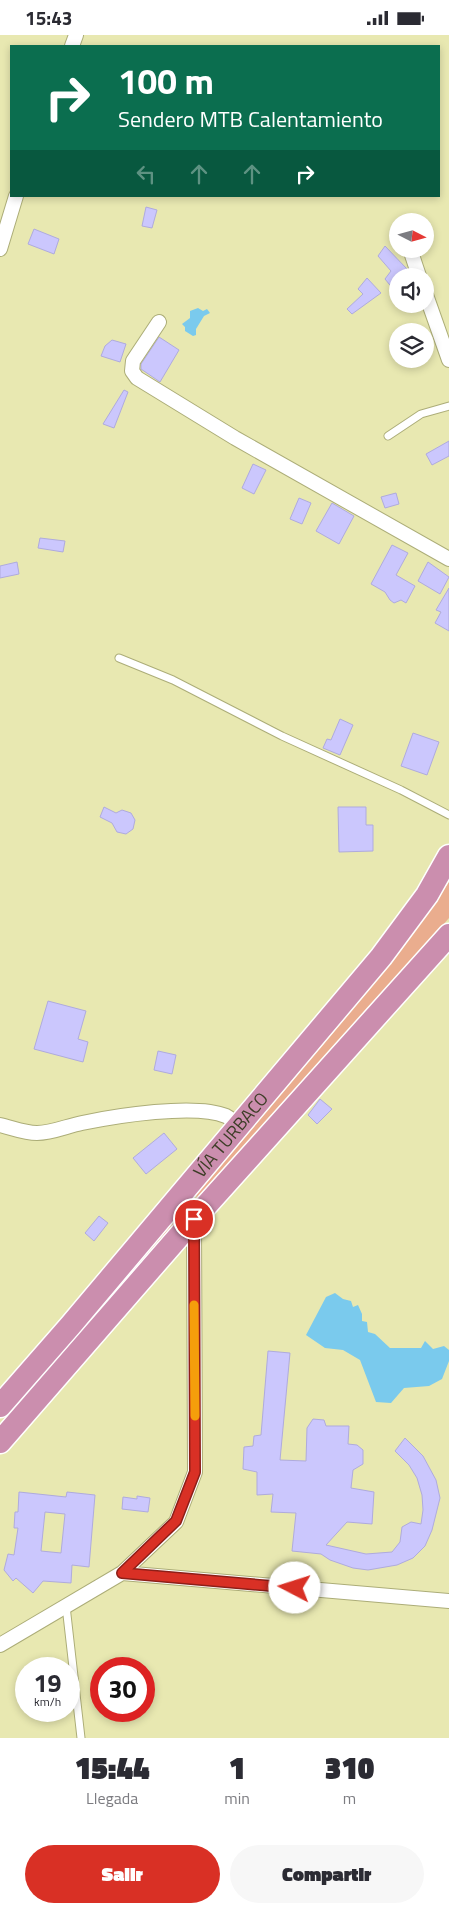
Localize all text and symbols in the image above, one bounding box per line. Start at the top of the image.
text: 15:43 [25,3,72,32]
text: 100 m [118,54,214,108]
icon: right [35,65,100,130]
text: Sendero MTB Calentamiento [118,102,383,136]
icon: left [132,160,160,188]
icon: ahead [185,160,213,188]
icon: ahead [238,160,266,188]
icon: right [291,160,319,188]
north arrow [389,213,434,257]
map controls [389,213,434,368]
button: sound [389,268,434,313]
button: layers [389,323,434,368]
street label: VÍA TURBACO [186,1086,275,1183]
pin [173,1198,215,1240]
icon: arrive [180,1205,208,1233]
position arrow [268,1561,320,1613]
speed limit sign: 30 [90,1657,155,1722]
text: 19 [33,1664,62,1702]
text: km/h [34,1692,61,1711]
text: 15:44 [75,1745,149,1791]
text: 1 [229,1745,245,1791]
text: 310 [325,1745,374,1791]
text: Llegada [86,1786,138,1810]
text: min [224,1786,250,1810]
text: m [343,1786,356,1810]
button: Salir [25,1845,220,1903]
button: Compartir [230,1845,424,1903]

